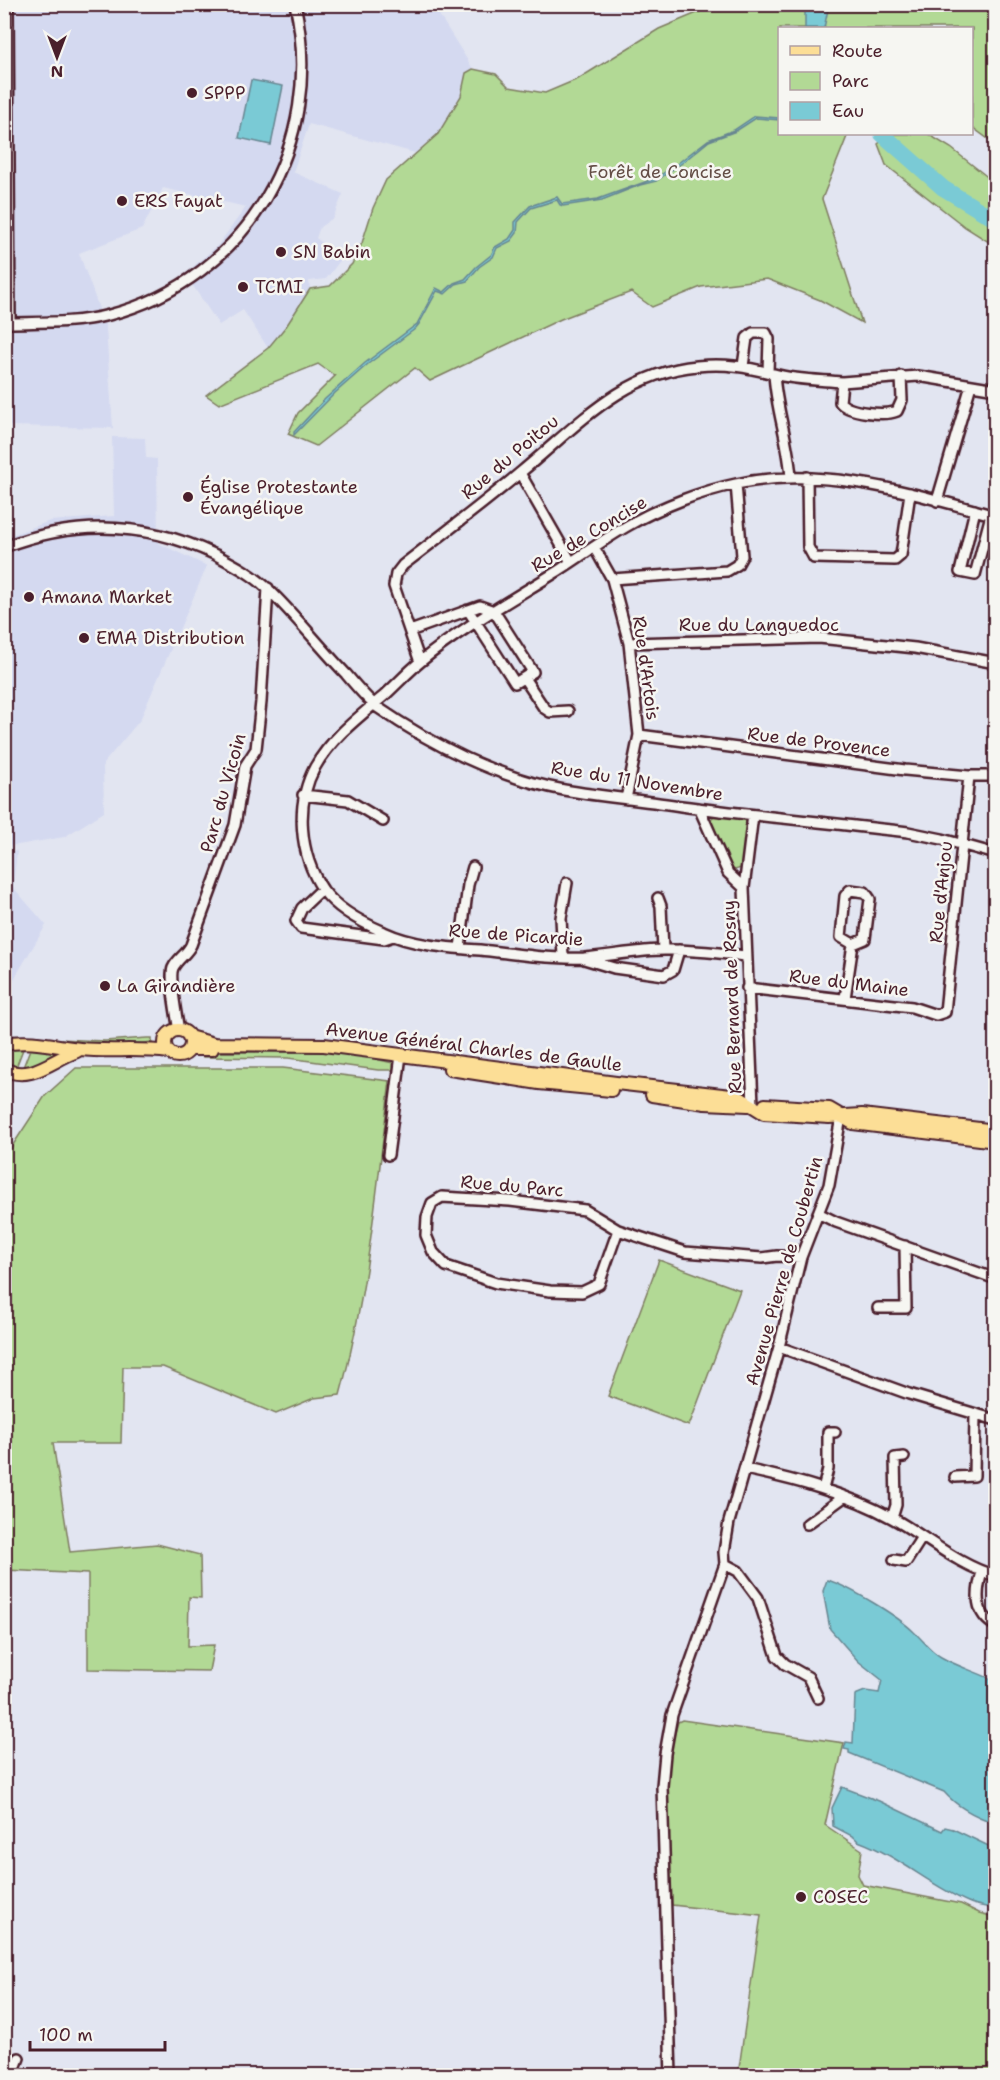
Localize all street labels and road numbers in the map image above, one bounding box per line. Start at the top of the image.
street label: Rue du Poitou [456,409,564,505]
street label: Rue de Concise [527,490,651,578]
street label: Rue du Languedoc [679,613,839,637]
street label: Rue d'Artois [627,614,665,722]
street label: Rue de Provence [746,721,892,763]
street label: Parc du Vicoin [195,731,251,855]
street label: Rue du 11 Novembre [549,756,725,806]
street label: Rue d'Anjou [924,840,958,944]
street label: Rue Bernard de Rosny [717,900,747,1094]
street label: Rue de Picardie [448,918,584,952]
street label: Rue du Maine [788,964,910,1002]
street label: Avenue Général Charles de Gaulle [324,1017,624,1077]
street label: Avenue Pierre de Coubertin [740,1154,828,1388]
street label: Rue du Parc [460,1170,564,1202]

